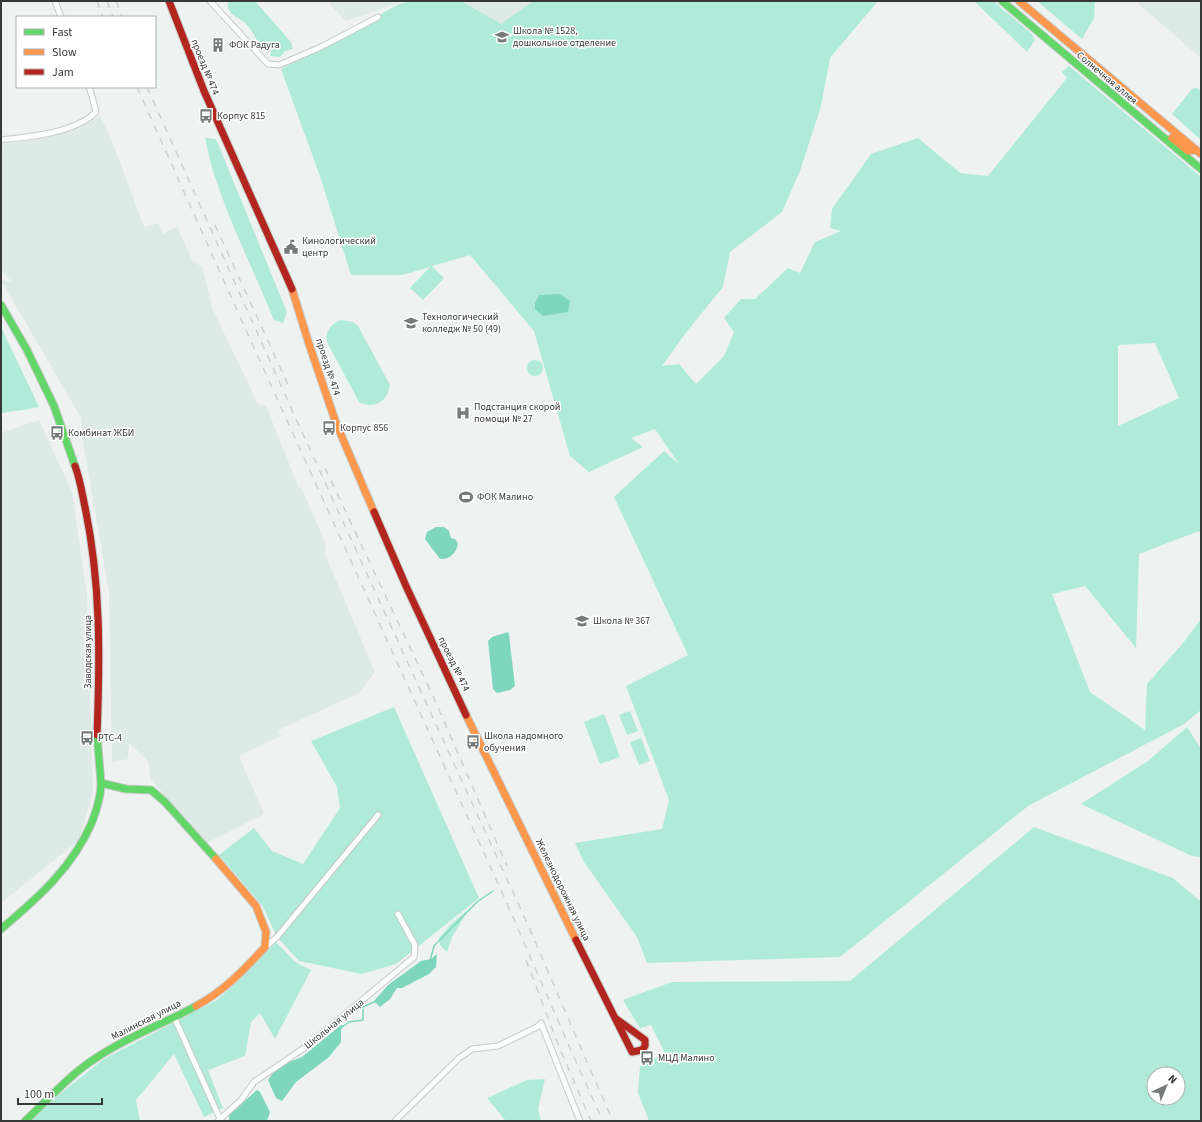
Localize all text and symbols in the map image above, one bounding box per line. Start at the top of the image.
legend [16,16,156,88]
text: Fast [52,24,72,41]
place label: Школа № 1528, дошкольное отделение [513,24,616,50]
school or university icon: Школа № 1528, дошкольное отделение [494,29,510,45]
street label: проезд № 474 [187,37,223,97]
building icon: ФОК Радуга [210,37,226,53]
place label: ФОК Радуга [229,38,280,52]
text: Slow [52,44,77,61]
street label: Солнечная аллея [1074,48,1140,108]
text: Jam [52,64,74,81]
bus stop icon: Корпус 815 [198,108,214,124]
place label: Корпус 815 [217,109,265,123]
place label: Кинологический центр [302,234,376,260]
public building icon: Кинологический центр [283,239,299,255]
place label: Технологический колледж № 50 (49) [422,310,501,336]
school or university icon: Технологический колледж № 50 (49) [403,315,419,331]
street label: проезд № 474 [312,337,344,397]
place label: Подстанция скорой помощи № 27 [474,400,560,426]
hospital icon: Подстанция скорой помощи № 27 [455,405,471,421]
bus stop icon: Корпус 856 [321,420,337,436]
place label: Корпус 856 [340,421,388,435]
bus stop icon: Комбинат ЖБИ [49,425,65,441]
place label: Комбинат ЖБИ [68,426,134,440]
sports icon: ФОК Малино [458,489,474,505]
place label: ФОК Малино [477,490,533,504]
school or university icon: Школа № 367 [574,613,590,629]
place label: Школа № 367 [593,614,650,628]
street label: Заводская улица [81,615,95,689]
street label: проезд № 474 [435,634,473,694]
place label: Школа надомного обучения [484,729,563,755]
bus stop icon: РТС-4 [79,730,95,746]
place label: РТС-4 [98,731,122,745]
bus stop icon: Школа надомного обучения [465,734,481,750]
street label: Железнодорожная улица [532,837,594,943]
street label: Малинская улица [109,996,183,1044]
street label: Школьная улица [301,996,367,1052]
bus stop icon: МЦД Малино [639,1050,655,1066]
place label: МЦД Малино [658,1051,715,1065]
north arrow [1146,1066,1186,1106]
text: N [1165,1071,1180,1087]
scale bar [18,1080,102,1106]
text: 100 m [24,1086,54,1103]

